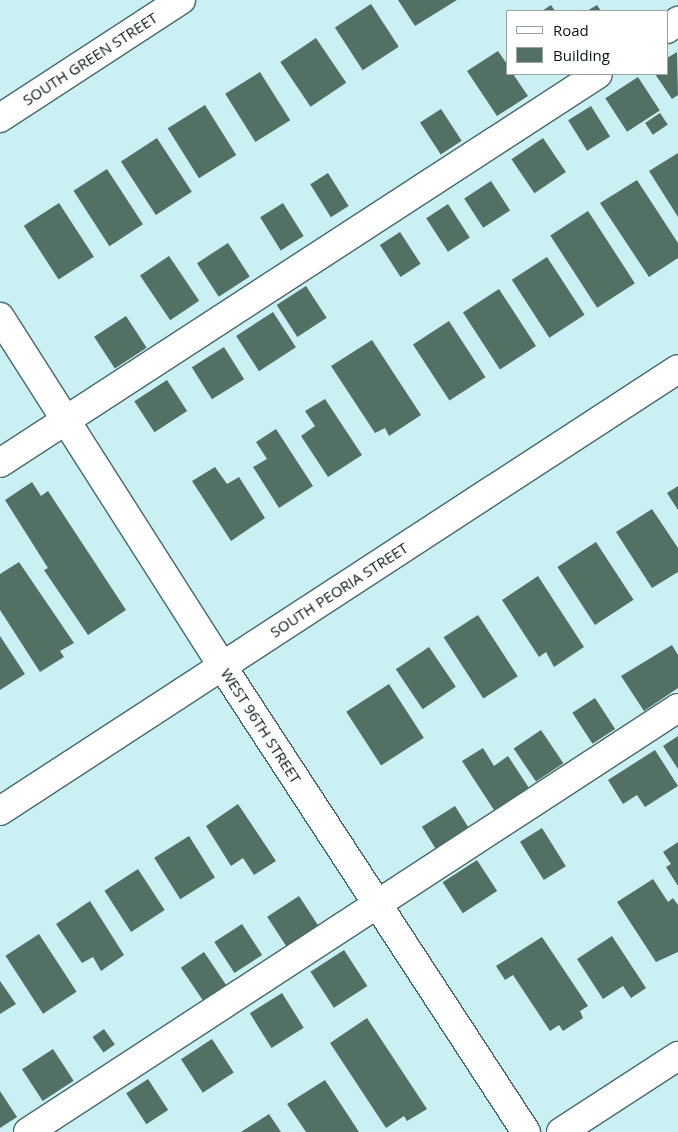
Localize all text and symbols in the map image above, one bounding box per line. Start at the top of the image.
street label: SOUTH GREEN STREET [19,9,161,109]
legend [506,10,668,75]
text: Road [553,20,589,40]
text: Building [553,45,610,65]
street label: SOUTH PEORIA STREET [267,539,411,641]
street label: WEST 96TH STREET [217,665,305,787]

